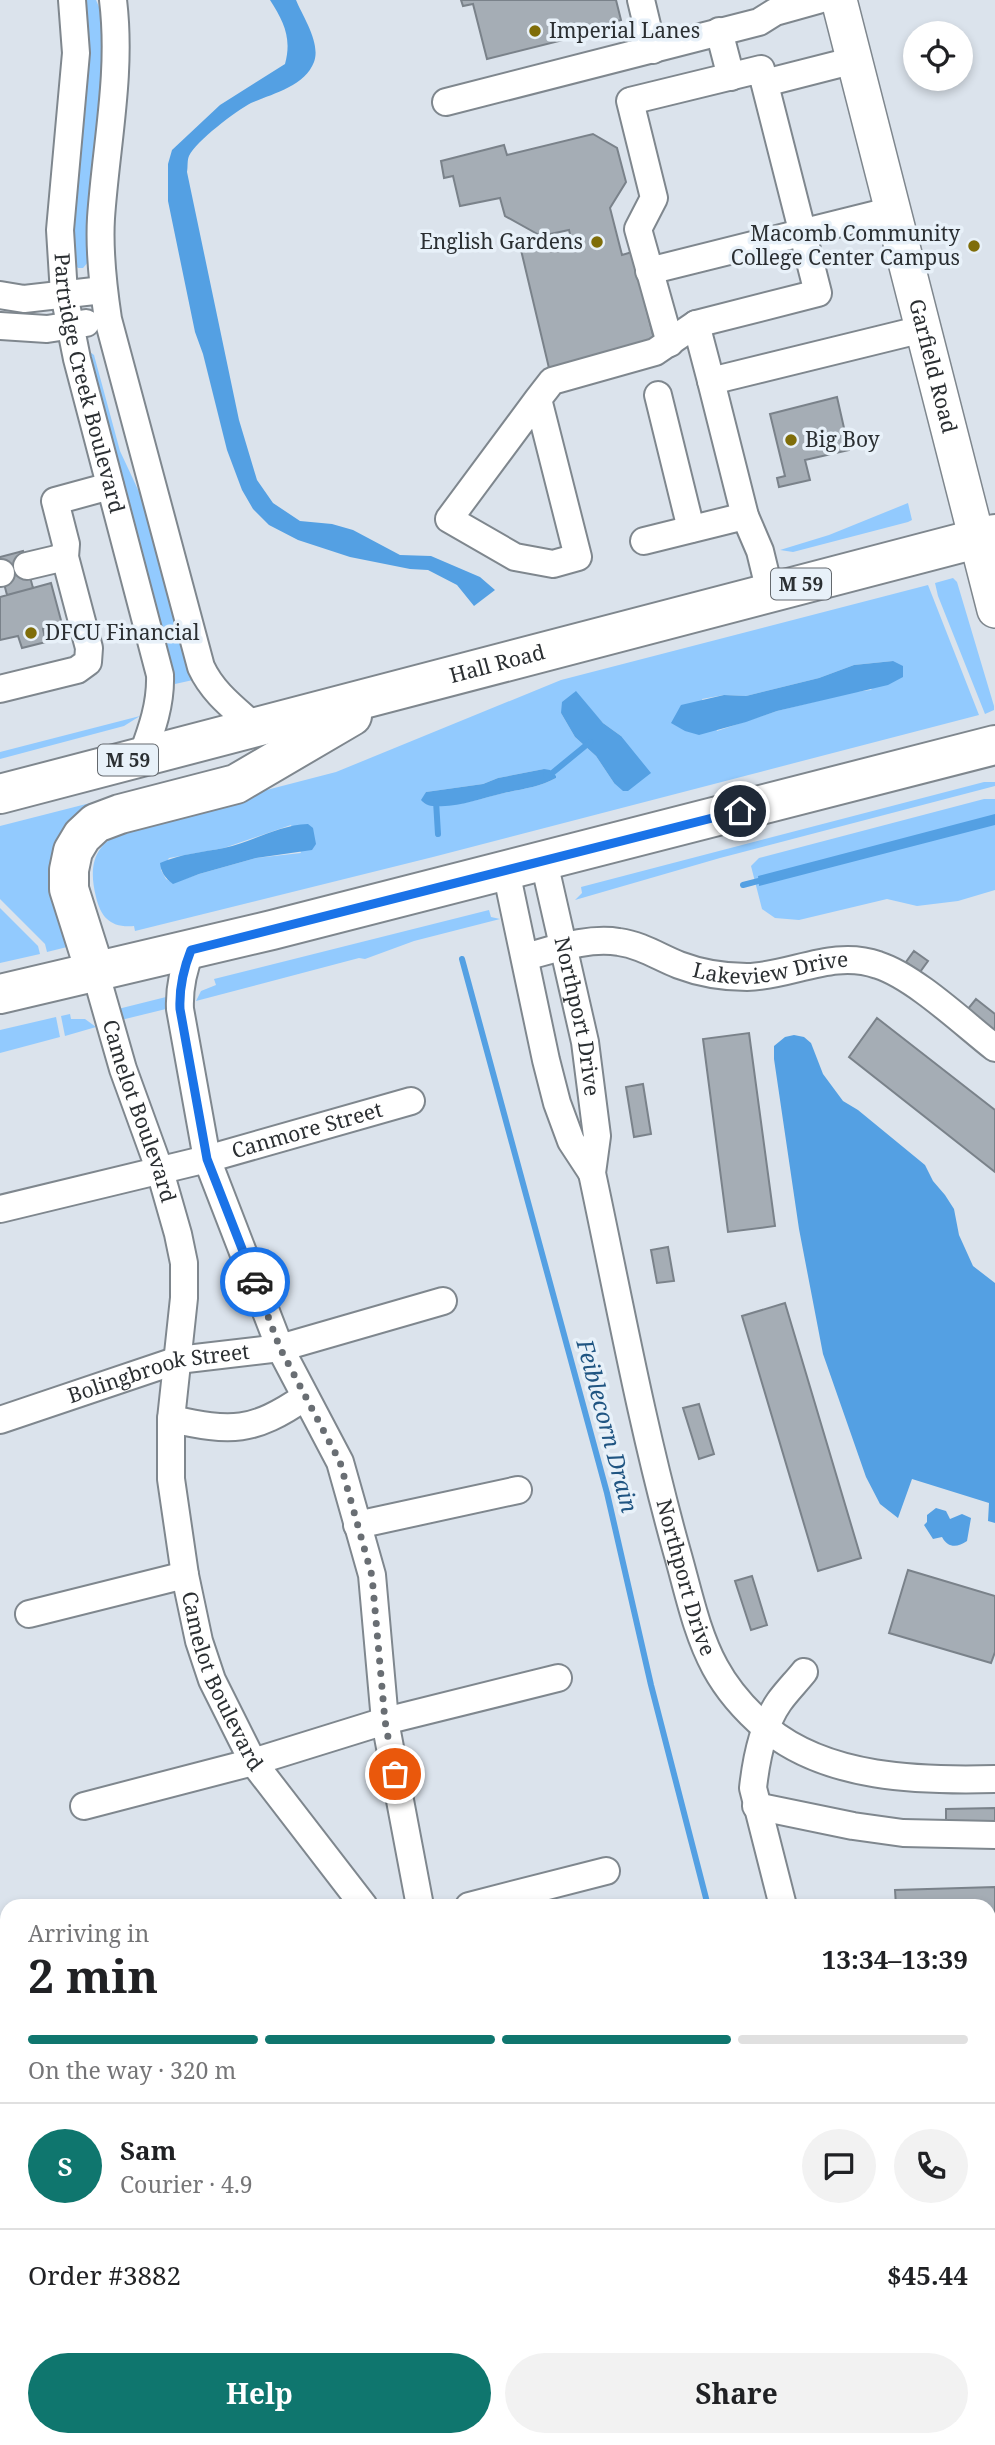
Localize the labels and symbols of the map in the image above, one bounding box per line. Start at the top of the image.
place label: Imperial Lanes [549,16,700,44]
marker: Imperial Lanes [527,23,543,39]
place label: Macomb Community College Center Campus [731,219,960,271]
place label: English Gardens [420,227,583,255]
marker: English Gardens [589,234,605,250]
marker: Macomb Community College Center Campus [966,238,982,254]
street label: Partridge Creek Boulevard [48,252,132,516]
street label: Garfield Road [903,296,964,436]
place label: Big Boy [805,425,880,453]
marker: Big Boy [783,432,799,448]
road number: M 59 [771,568,831,600]
place label: DFCU Financial [45,618,200,646]
marker: DFCU Financial [23,625,39,641]
street label: Hall Road [446,637,548,689]
road number: M 59 [98,744,158,776]
pin [710,781,770,841]
street label: Northport Drive [548,934,607,1098]
street label: Lakeview Drive [690,945,849,990]
street label: Camelot Boulevard [97,1016,183,1206]
street label: Canmore Street [228,1095,385,1164]
courier [220,1247,290,1317]
water label: Feiblecorn Drain [569,1335,647,1516]
street label: Bolingbrook Street [64,1337,251,1409]
street label: Northport Drive [650,1496,723,1660]
street label: Camelot Boulevard [176,1589,270,1776]
pin [365,1744,425,1804]

